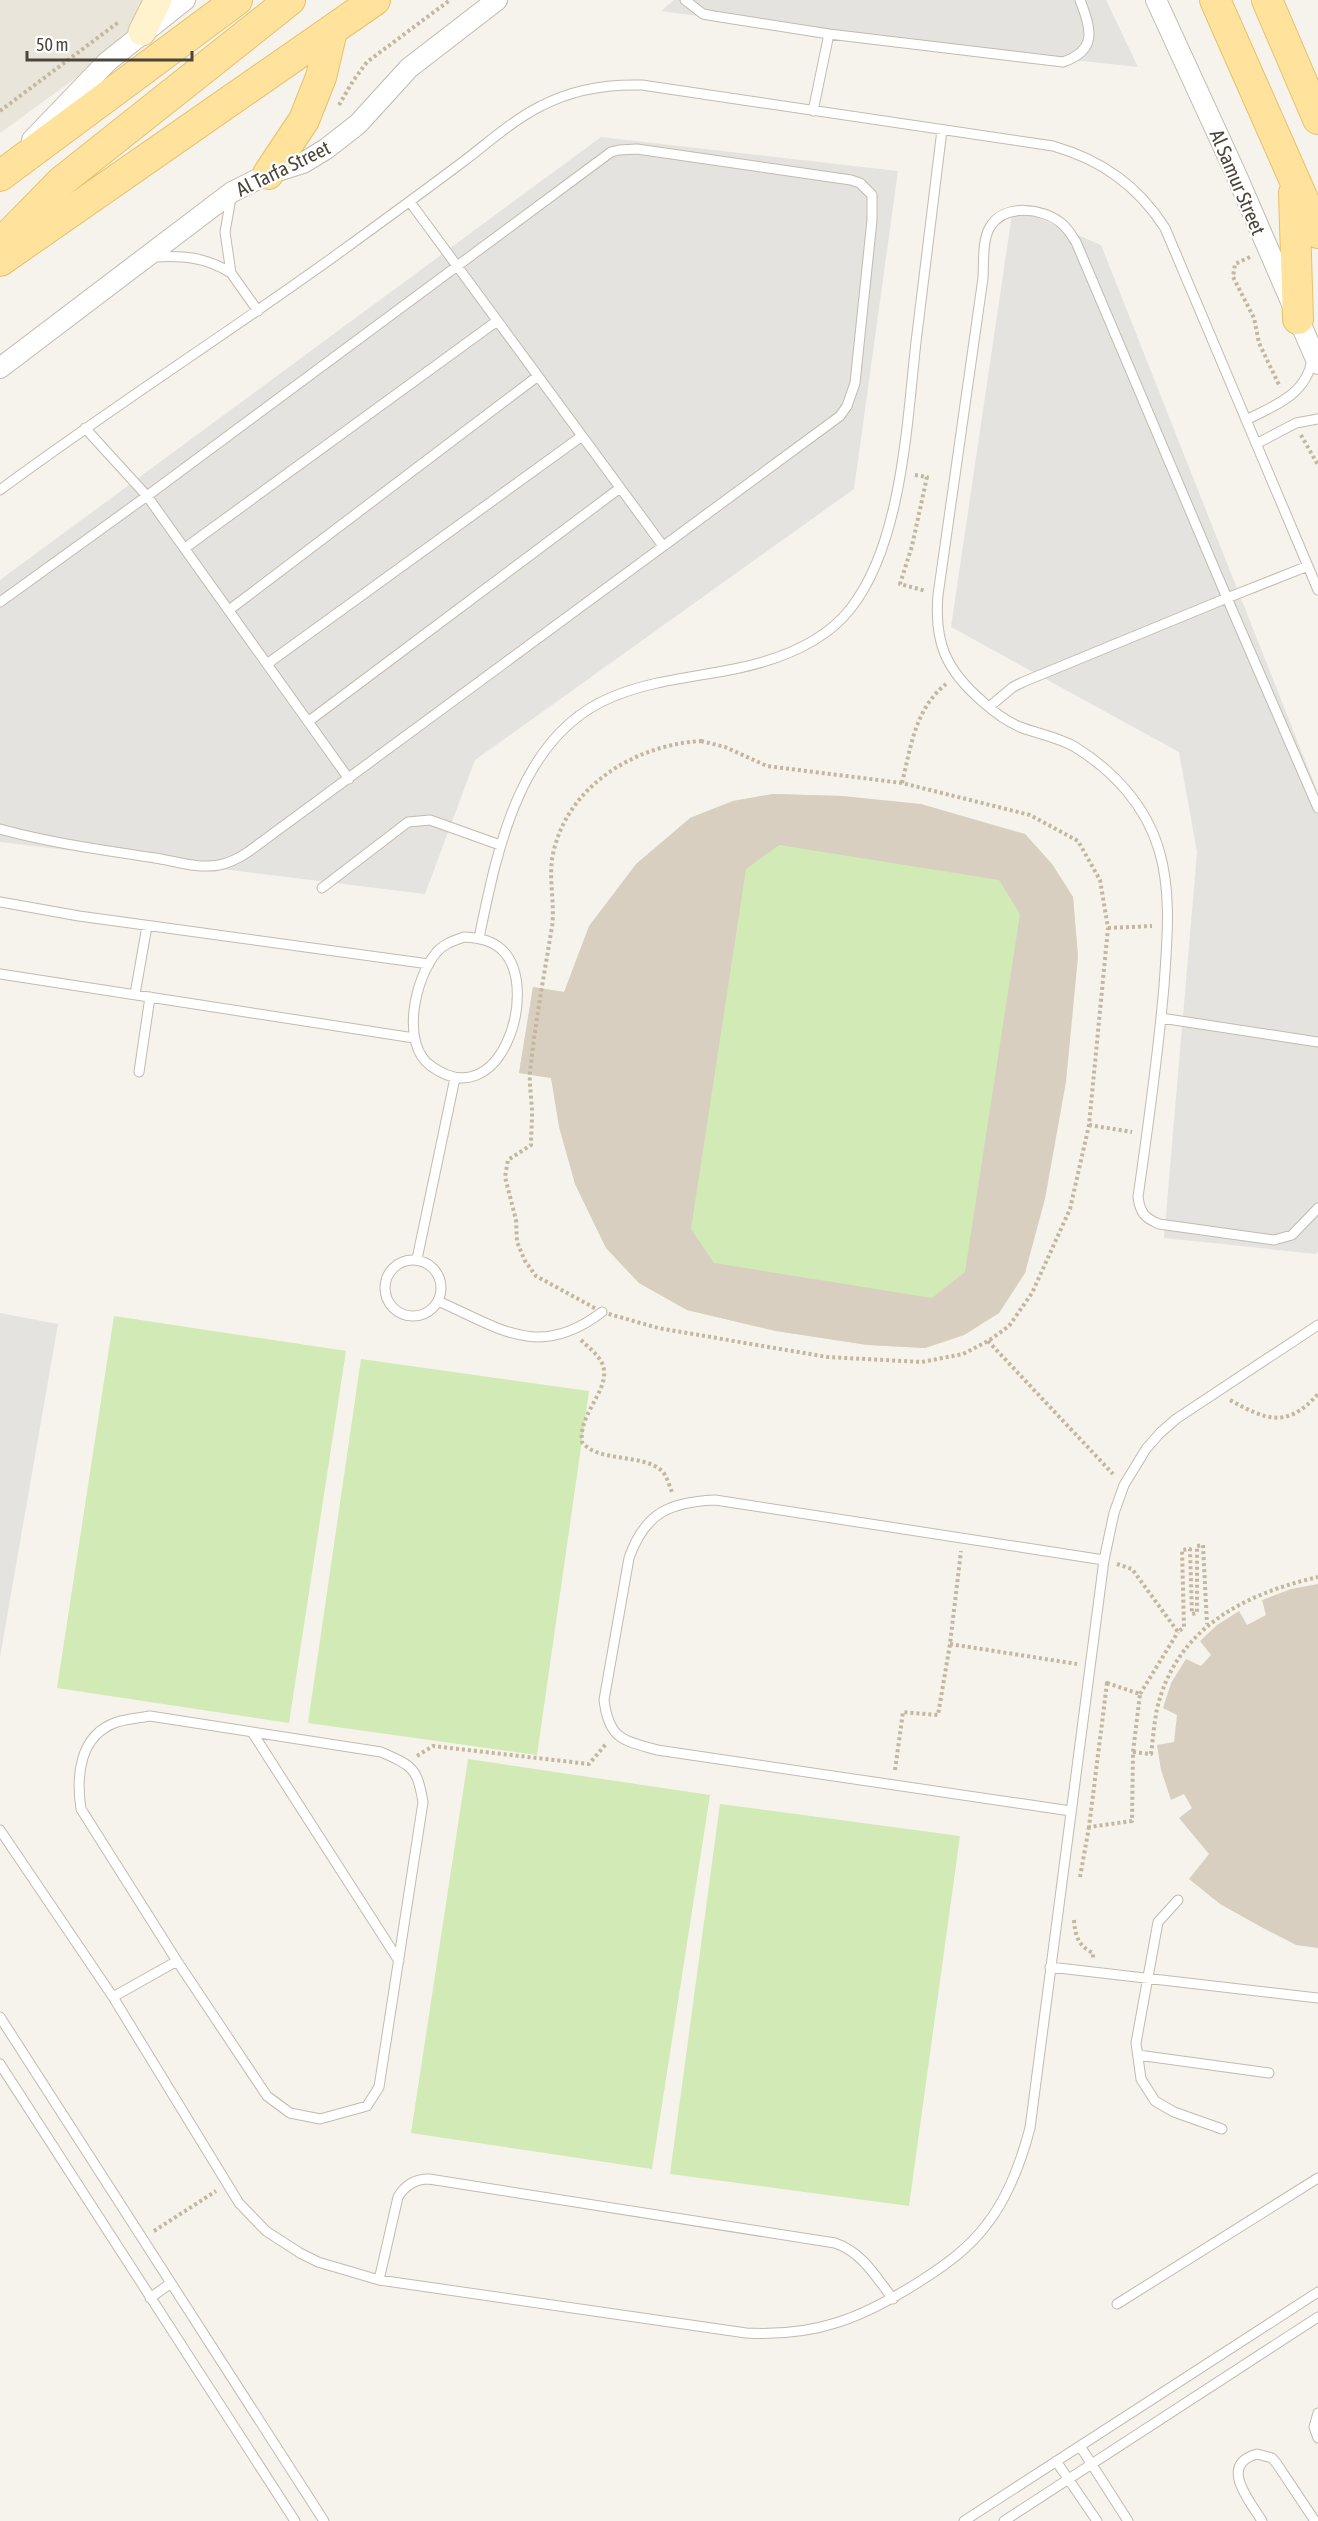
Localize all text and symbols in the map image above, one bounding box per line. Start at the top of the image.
scale bar [27,24,192,62]
text: 50 m [36,34,68,55]
street label: Al Samur Street [1206,126,1271,238]
street label: Al Tarfa Street [232,135,334,201]

